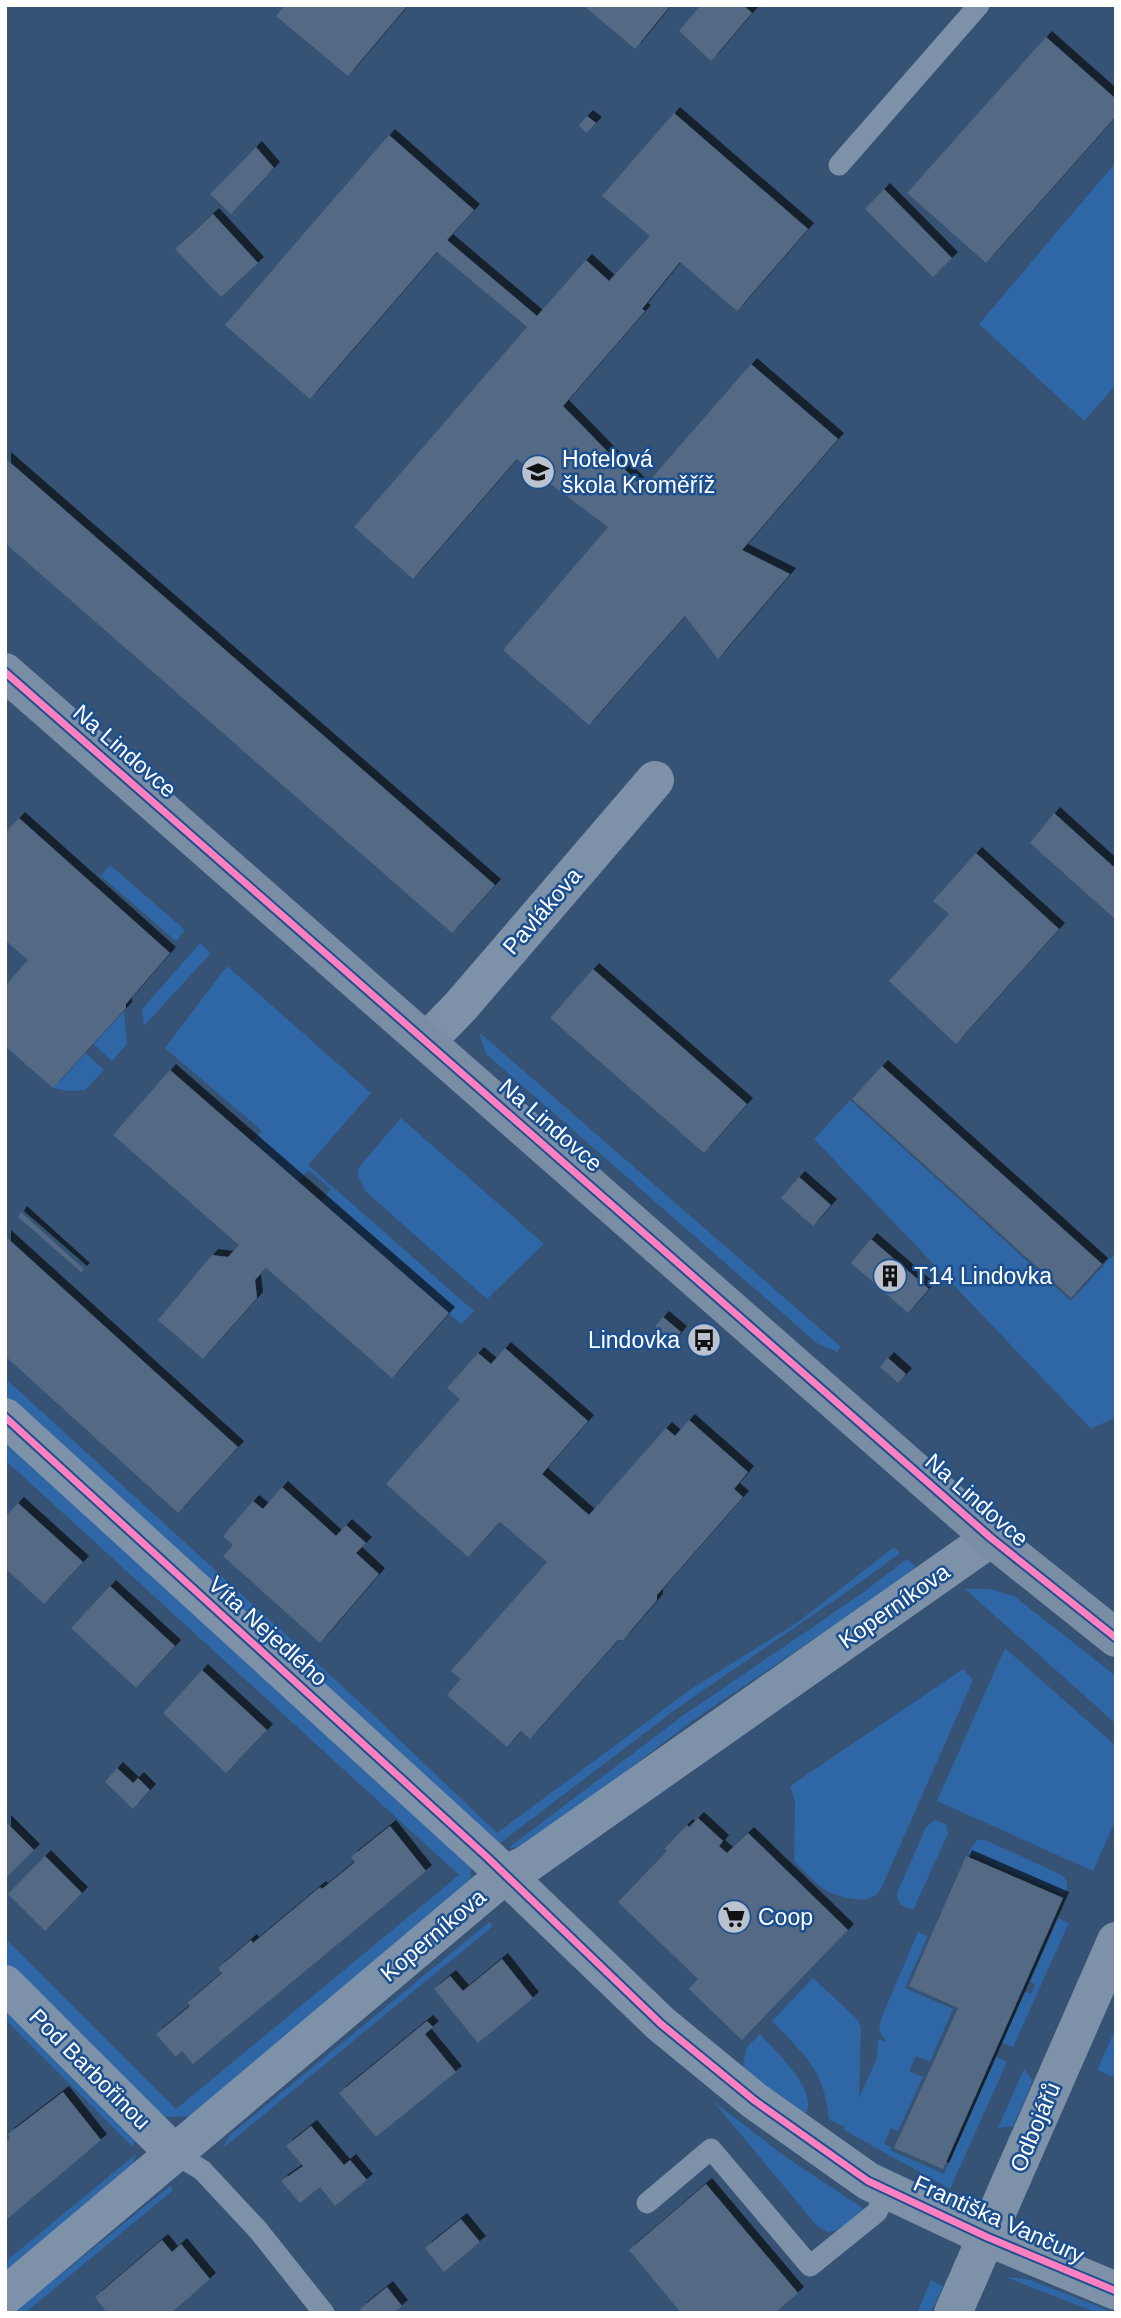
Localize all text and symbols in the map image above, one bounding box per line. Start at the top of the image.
place label: Hotelová škola Kroměříž [562,446,715,498]
school or university icon: Hotelová škola Kroměříž [519,453,557,491]
street label: Na Lindovce [68,699,182,803]
street label: Pavlákova [497,862,587,960]
street label: Na Lindovce [494,1073,608,1177]
building icon: T14 Lindovka [871,1257,909,1295]
place label: T14 Lindovka [914,1263,1052,1289]
bus stop icon: Lindovka [685,1321,723,1359]
place label: Lindovka [588,1327,680,1353]
street label: Na Lindovce [920,1448,1034,1552]
street label: Koperníkova [834,1558,955,1654]
street label: Víta Nejedlého [203,1571,333,1691]
street label: Koperníkova [375,1883,491,1986]
supermarket icon: Coop [715,1898,753,1936]
place label: Coop [758,1904,813,1930]
street label: Pod Barbořinou [24,2003,156,2135]
street label: Odbojářů [1005,2078,1065,2176]
street label: Františka Vančury [910,2170,1089,2268]

